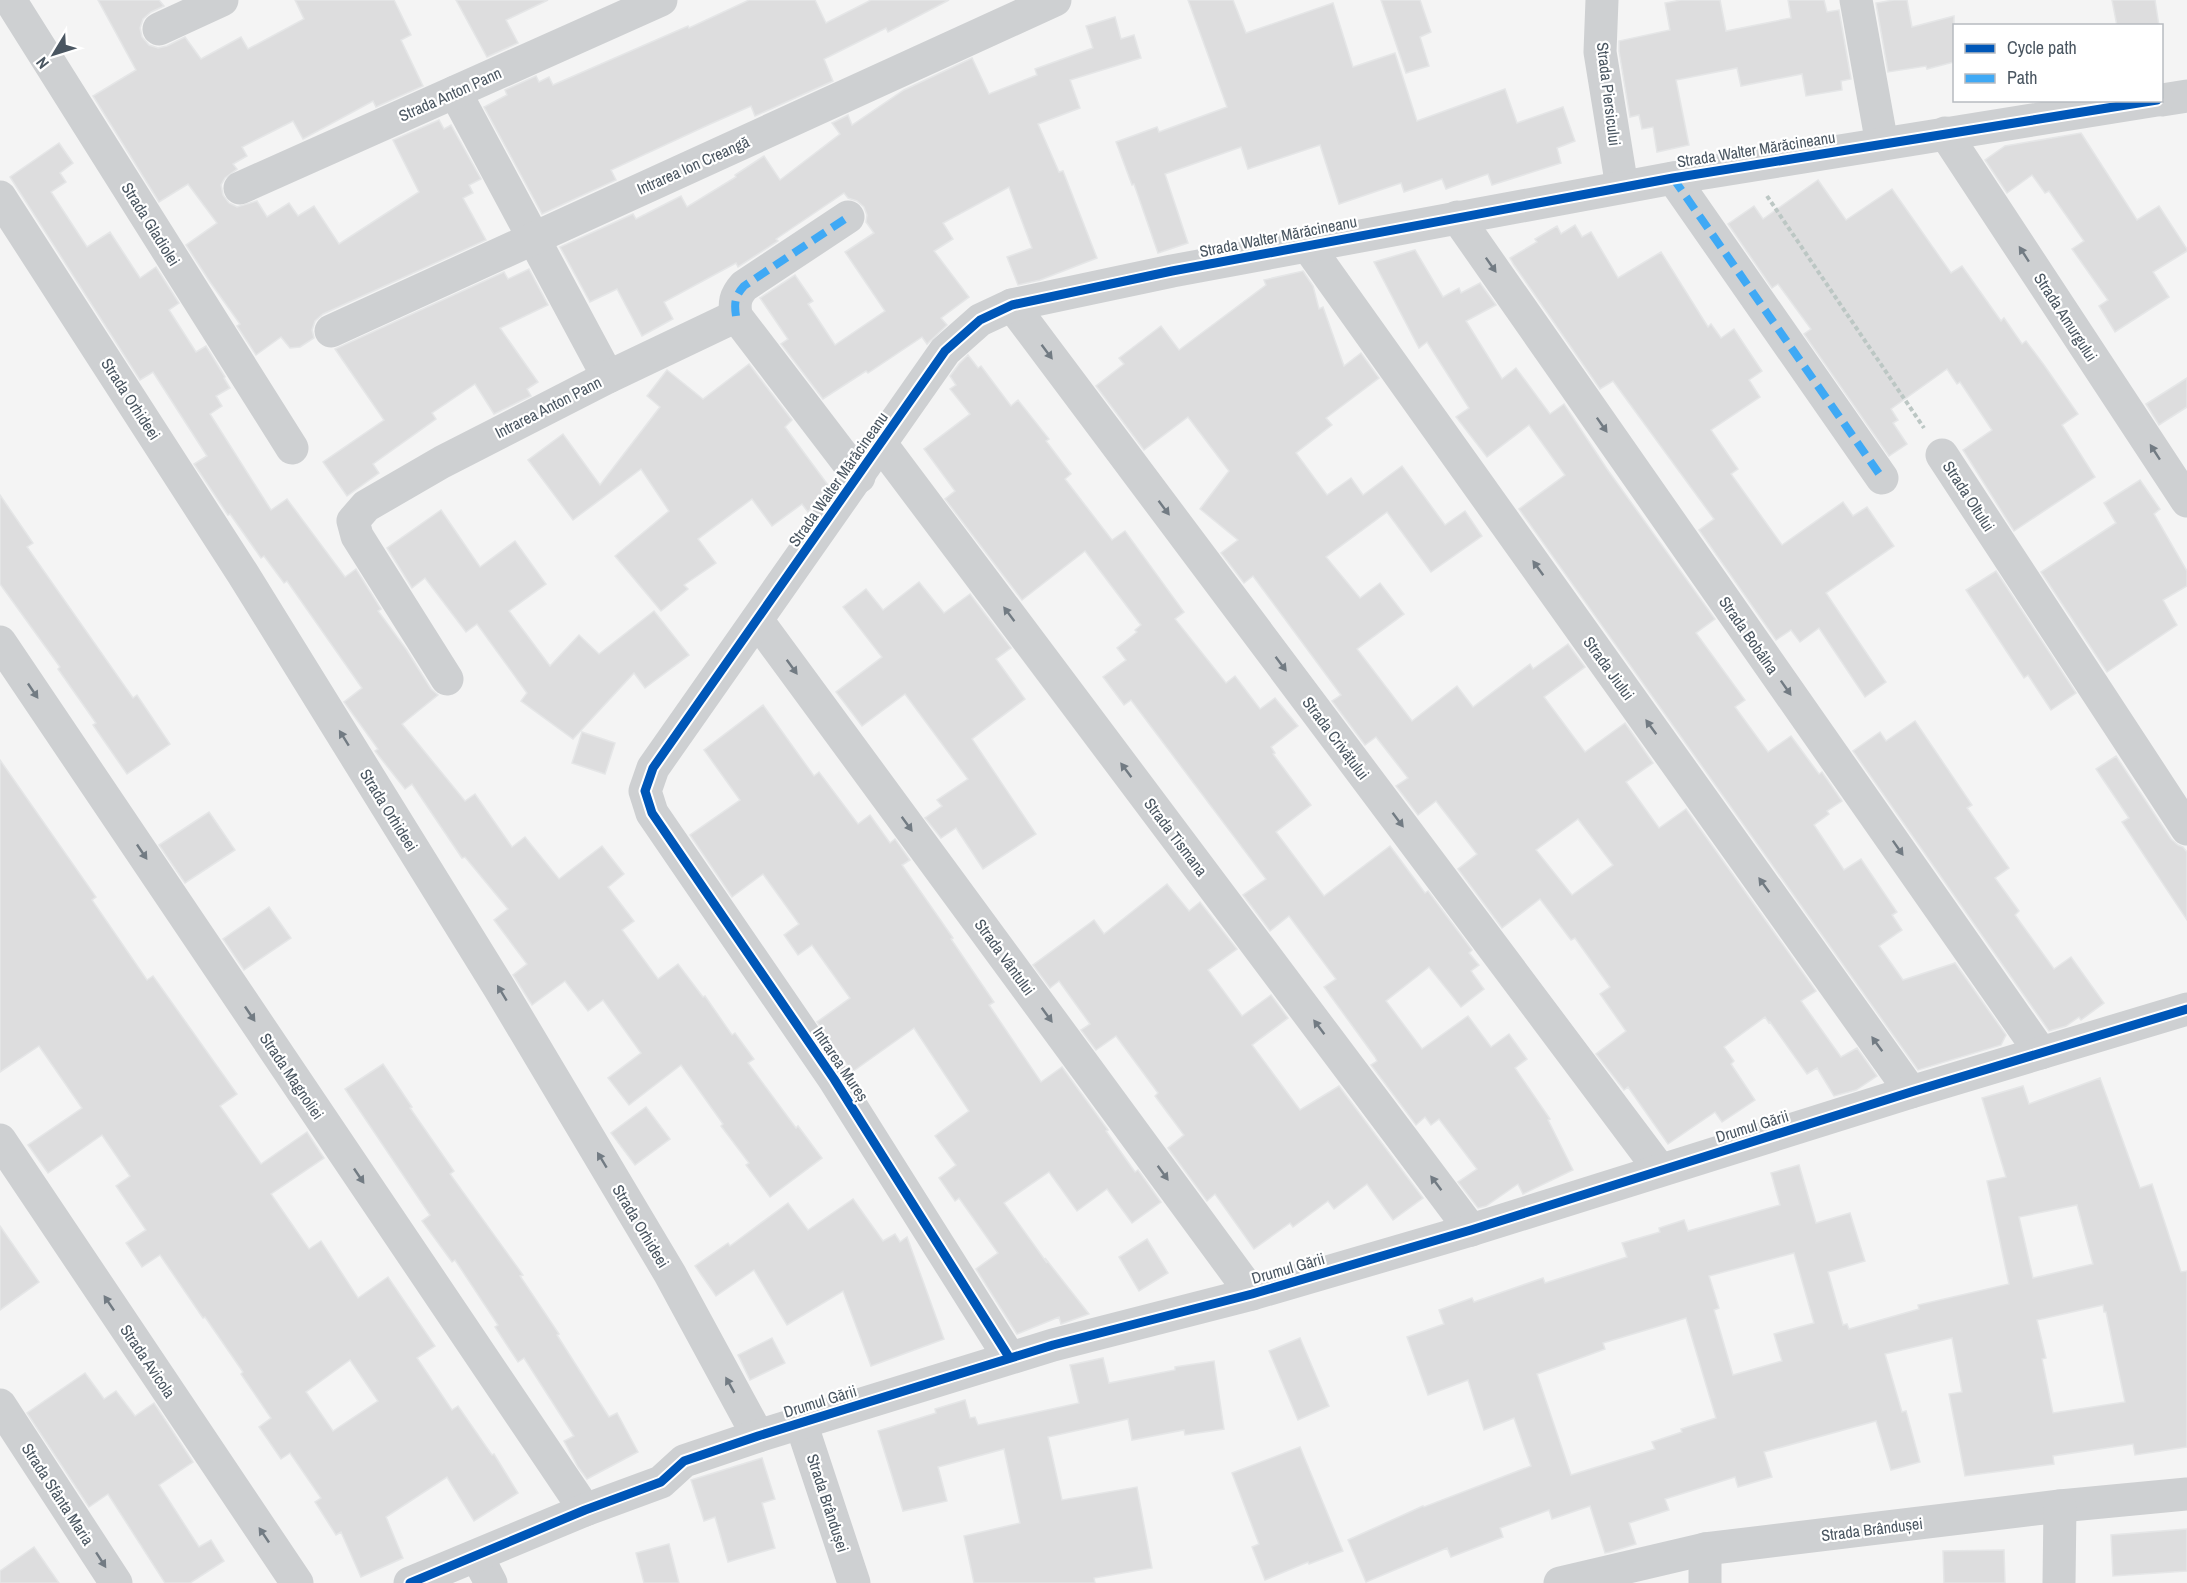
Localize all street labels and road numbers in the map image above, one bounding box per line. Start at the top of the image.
street label: Strada Piersicului [1592,41,1626,147]
street label: Strada Anton Pann [395,62,505,126]
street label: Strada Walter Mărăcineanu [1675,126,1837,172]
street label: Intrarea Ion Creangă [633,130,753,200]
street label: Strada Gladiolei [117,178,185,270]
street label: Strada Walter Mărăcineanu [1197,210,1359,262]
street label: Strada Amurgului [2029,268,2103,366]
street label: Strada Orhideei [96,354,166,444]
street label: Intrarea Anton Pann [491,371,605,443]
street label: Strada Walter Mărăcineanu [783,407,893,551]
street label: Strada Oltului [1938,456,2000,536]
street label: Strada Bobâlna [1714,592,1784,679]
street label: Strada Jiului [1578,632,1640,704]
street label: Strada Crivățului [1298,692,1374,784]
street label: Strada Orhideei [355,765,423,855]
street label: Strada Tismana [1139,793,1213,881]
street label: Strada Vântului [970,914,1040,1000]
street label: Intrarea Mureș [808,1022,874,1106]
street label: Strada Magnoliei [255,1028,329,1124]
street label: Drumul Gării [1713,1105,1791,1147]
street label: Strada Orhideei [608,1180,674,1272]
street label: Drumul Gării [1249,1247,1327,1289]
street label: Strada Avicola [115,1320,181,1403]
street label: Drumul Gării [781,1380,859,1422]
street label: Strada Sfânta Maria [17,1439,100,1550]
street label: Strada Brândușei [802,1451,854,1555]
street label: Strada Brândușei [1820,1512,1924,1546]

